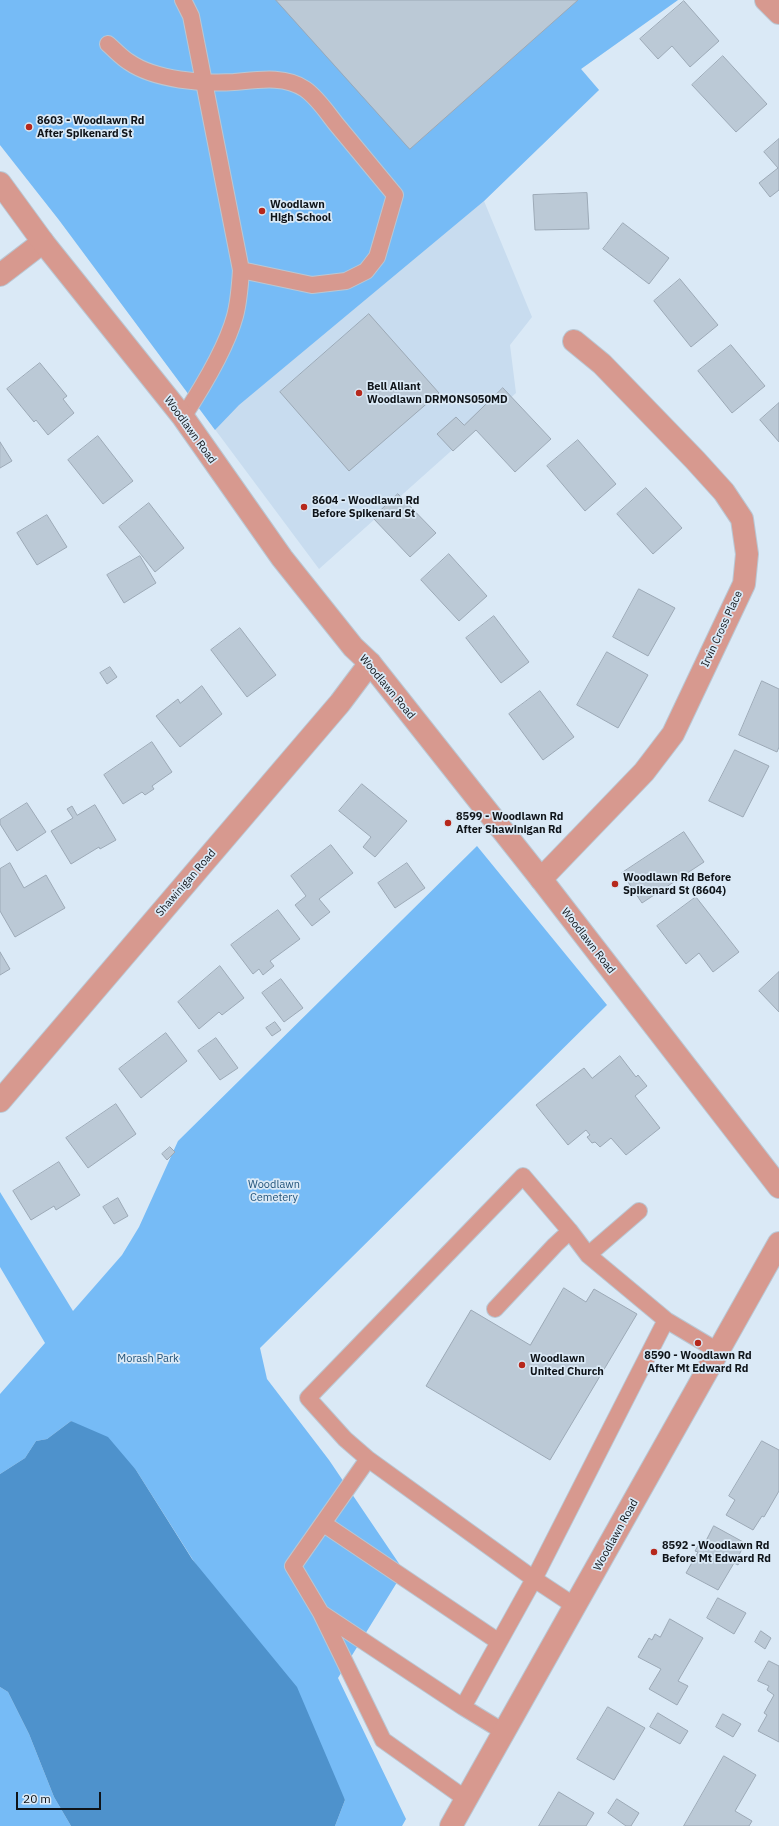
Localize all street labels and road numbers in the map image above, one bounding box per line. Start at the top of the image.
street label: Woodlawn Road [161,394,219,466]
street label: Irvin Cross Place [699,589,745,669]
street label: Woodlawn Road [356,652,418,722]
street label: Shawinigan Road [153,847,219,919]
street label: Woodlawn Road [558,906,618,976]
street label: Woodlawn Road [591,1497,641,1573]

